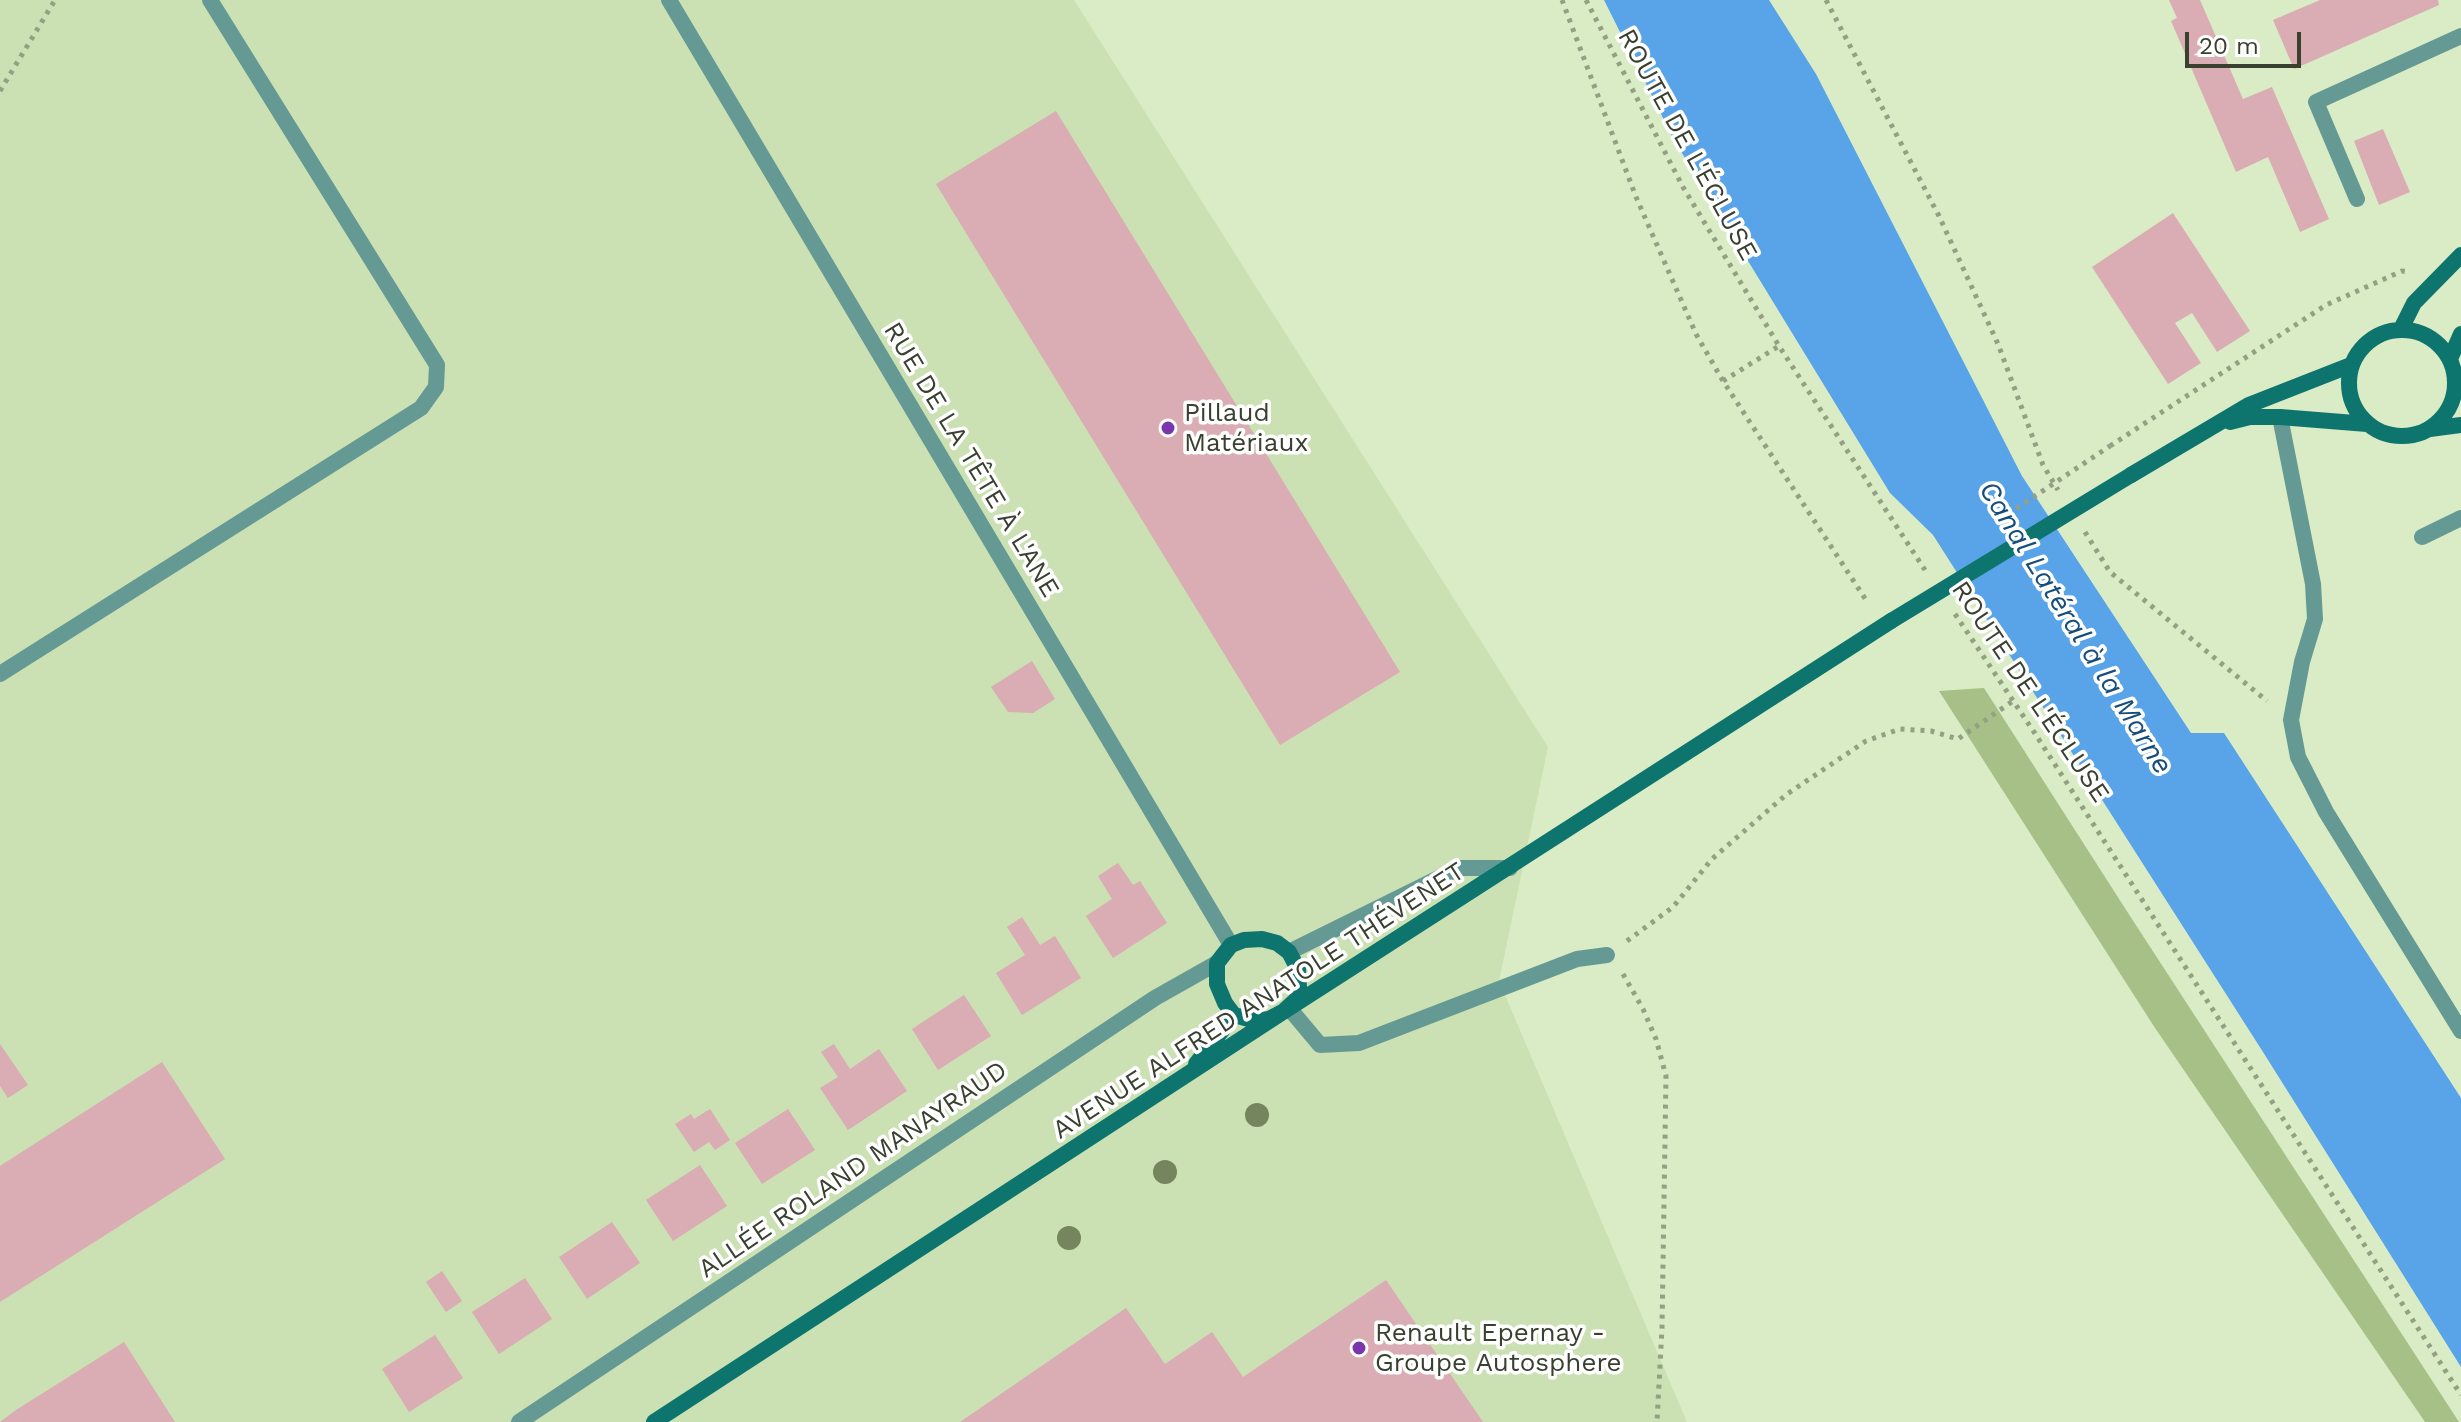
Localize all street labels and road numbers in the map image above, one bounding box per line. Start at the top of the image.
street label: ROUTE DE L'ÉCLUSE [1610,24,1764,266]
street label: RUE DE LA TÊTE À L'ANE [876,317,1066,603]
street label: ROUTE DE L'ÉCLUSE [1944,576,2116,808]
street label: AVENUE ALFRED ANATOLE THÉVENET [1047,856,1471,1146]
street label: ALLÉE ROLAND MANAYRAUD [693,1055,1013,1285]

